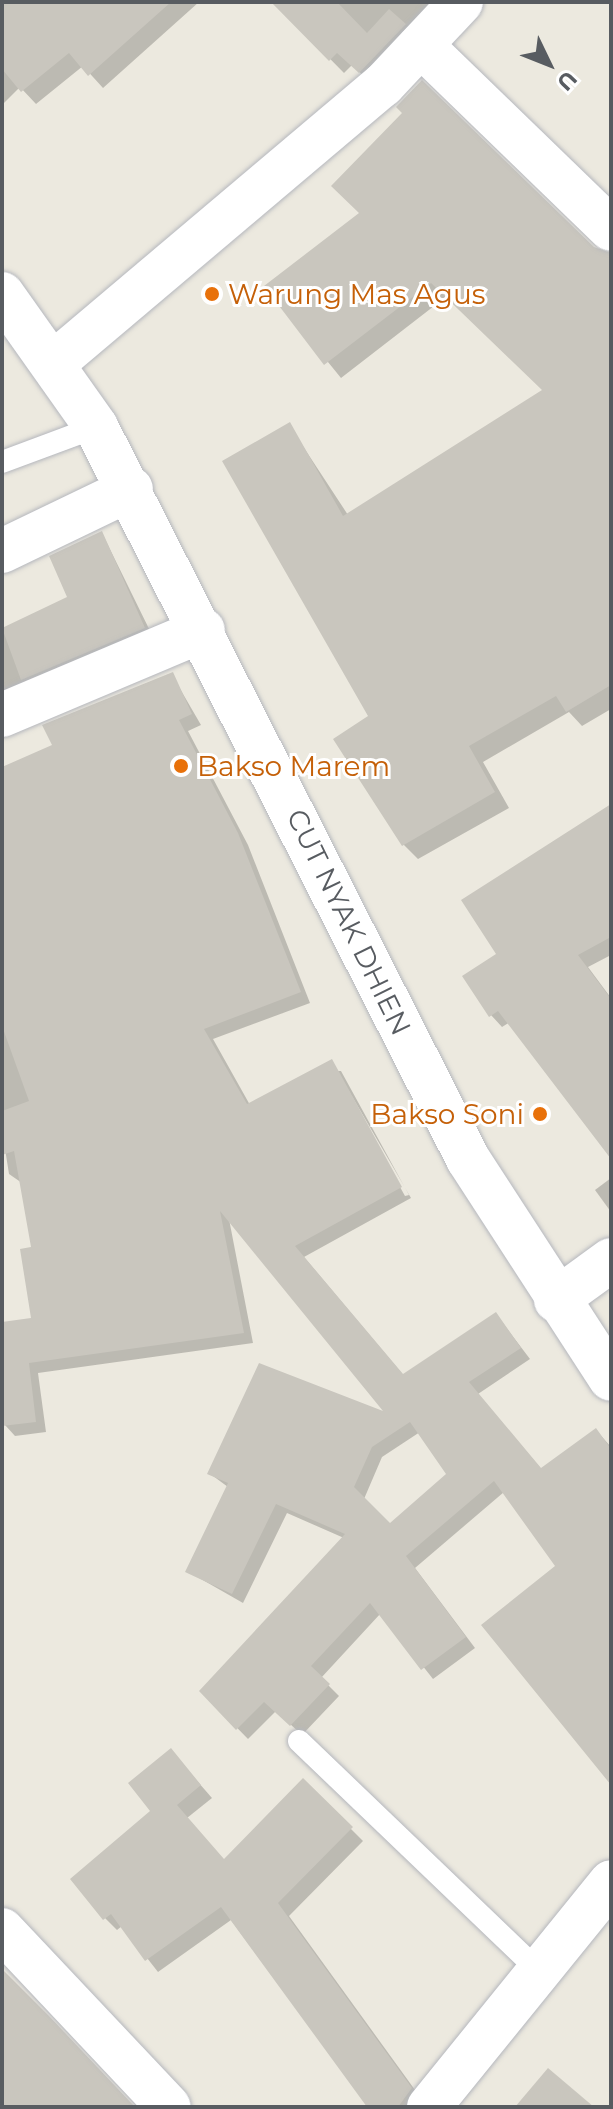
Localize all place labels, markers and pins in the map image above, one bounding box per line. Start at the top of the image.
place label: Warung Mas Agus [228,277,485,311]
marker: Warung Mas Agus [203,285,221,303]
place label: Bakso Marem [197,749,390,783]
marker: Bakso Marem [172,757,190,775]
place label: Bakso Soni [370,1097,524,1131]
marker: Bakso Soni [531,1105,549,1123]

